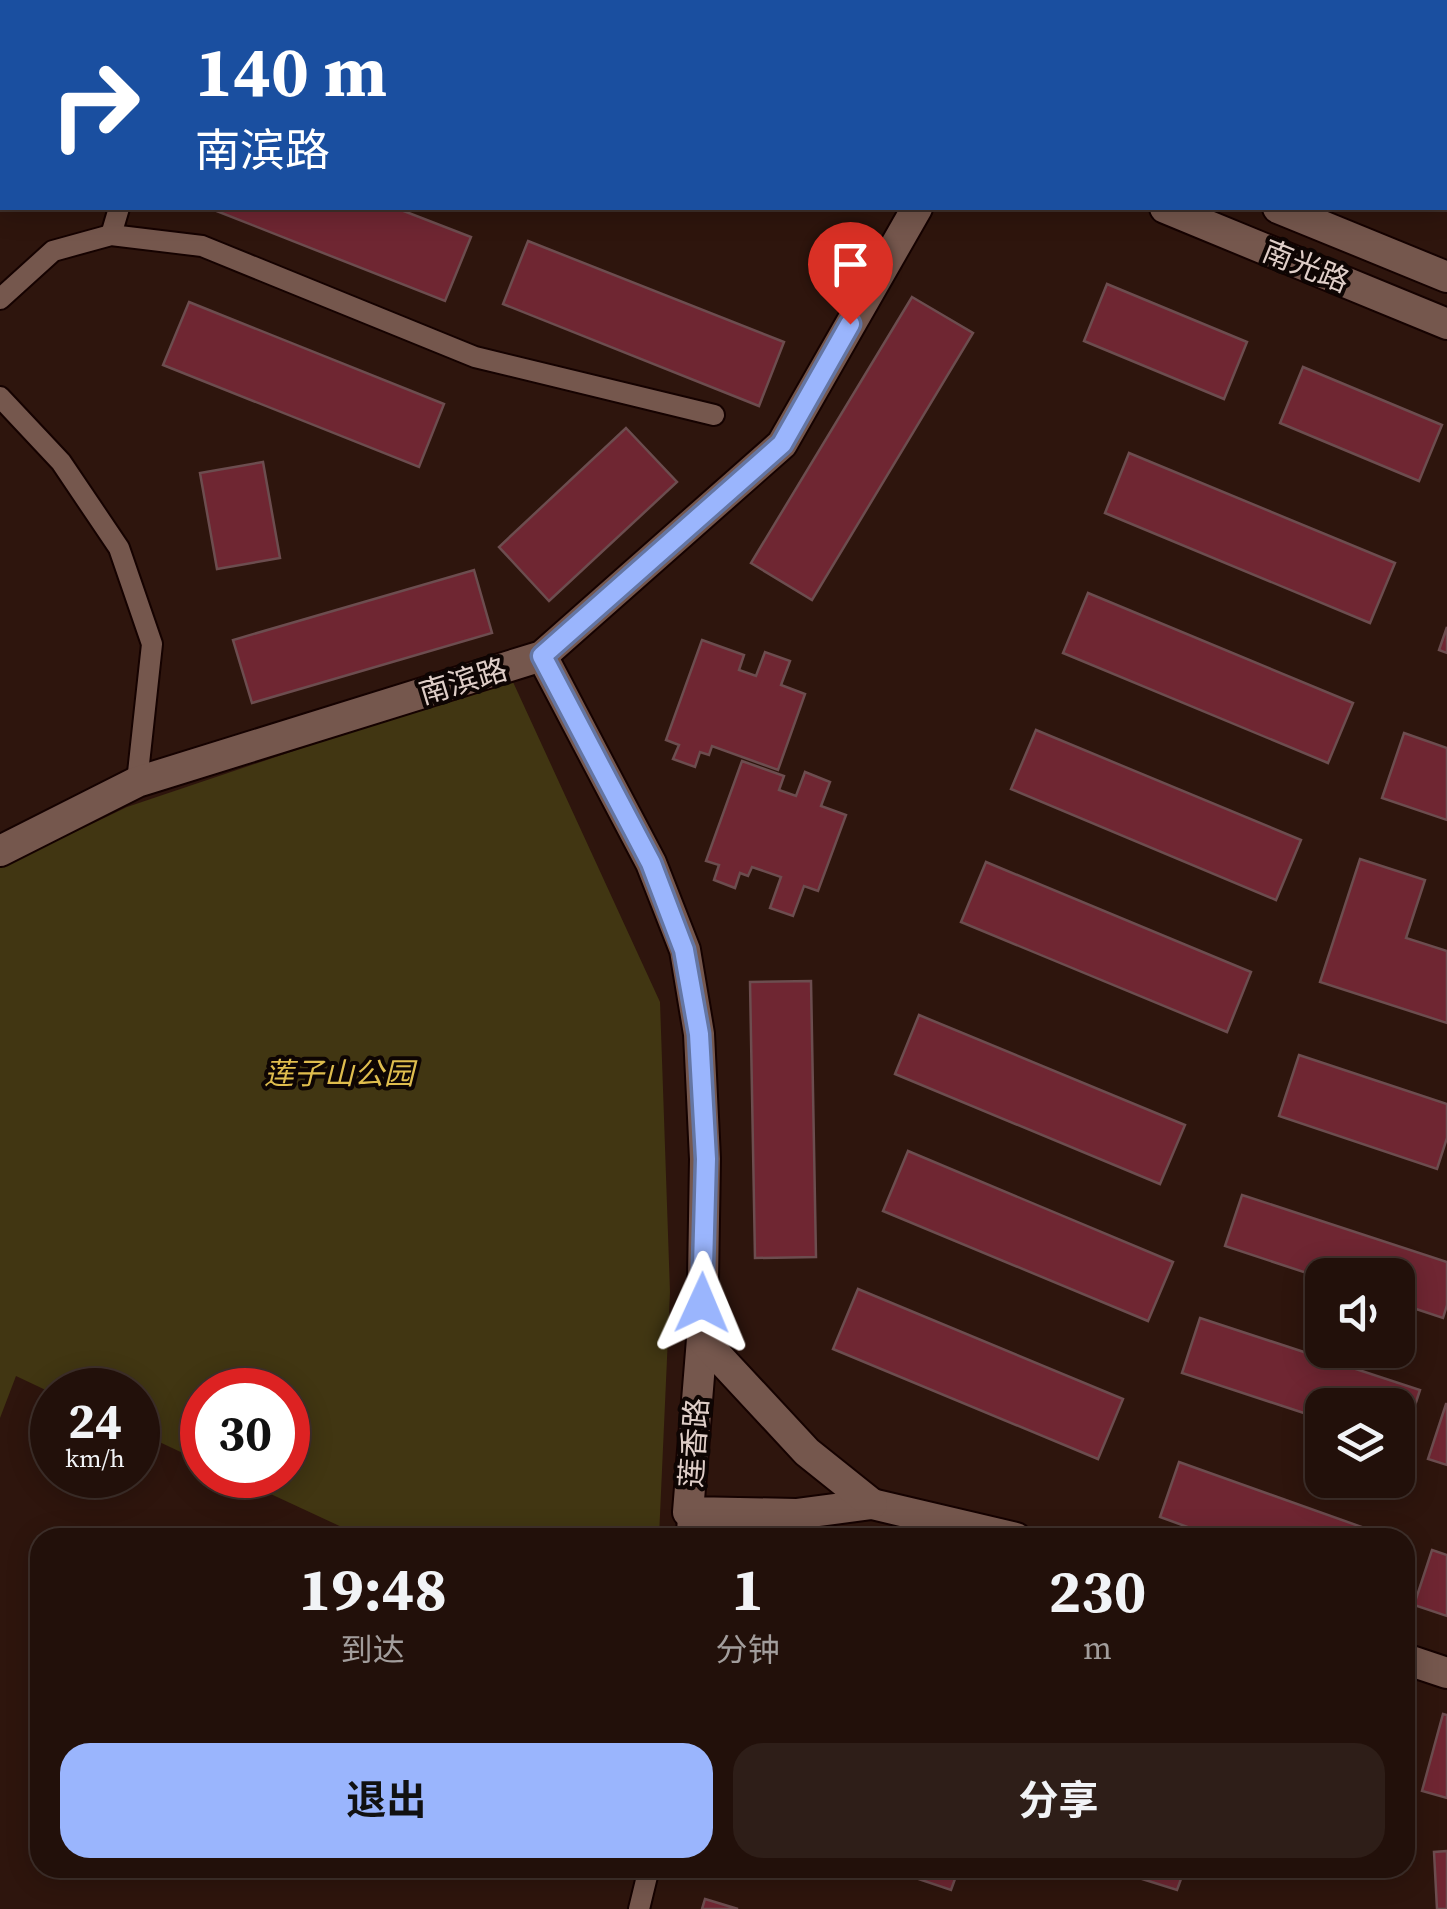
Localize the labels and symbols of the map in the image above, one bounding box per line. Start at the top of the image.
pin [808,222,893,325]
street label: 南光路 [1257,230,1355,302]
street label: 南滨路 [414,648,512,714]
park label: 莲子山公园 [264,1053,418,1094]
position arrow [650,1251,754,1355]
speed limit sign: 30 [180,1368,310,1498]
street label: 莲香路 [670,1397,718,1489]

